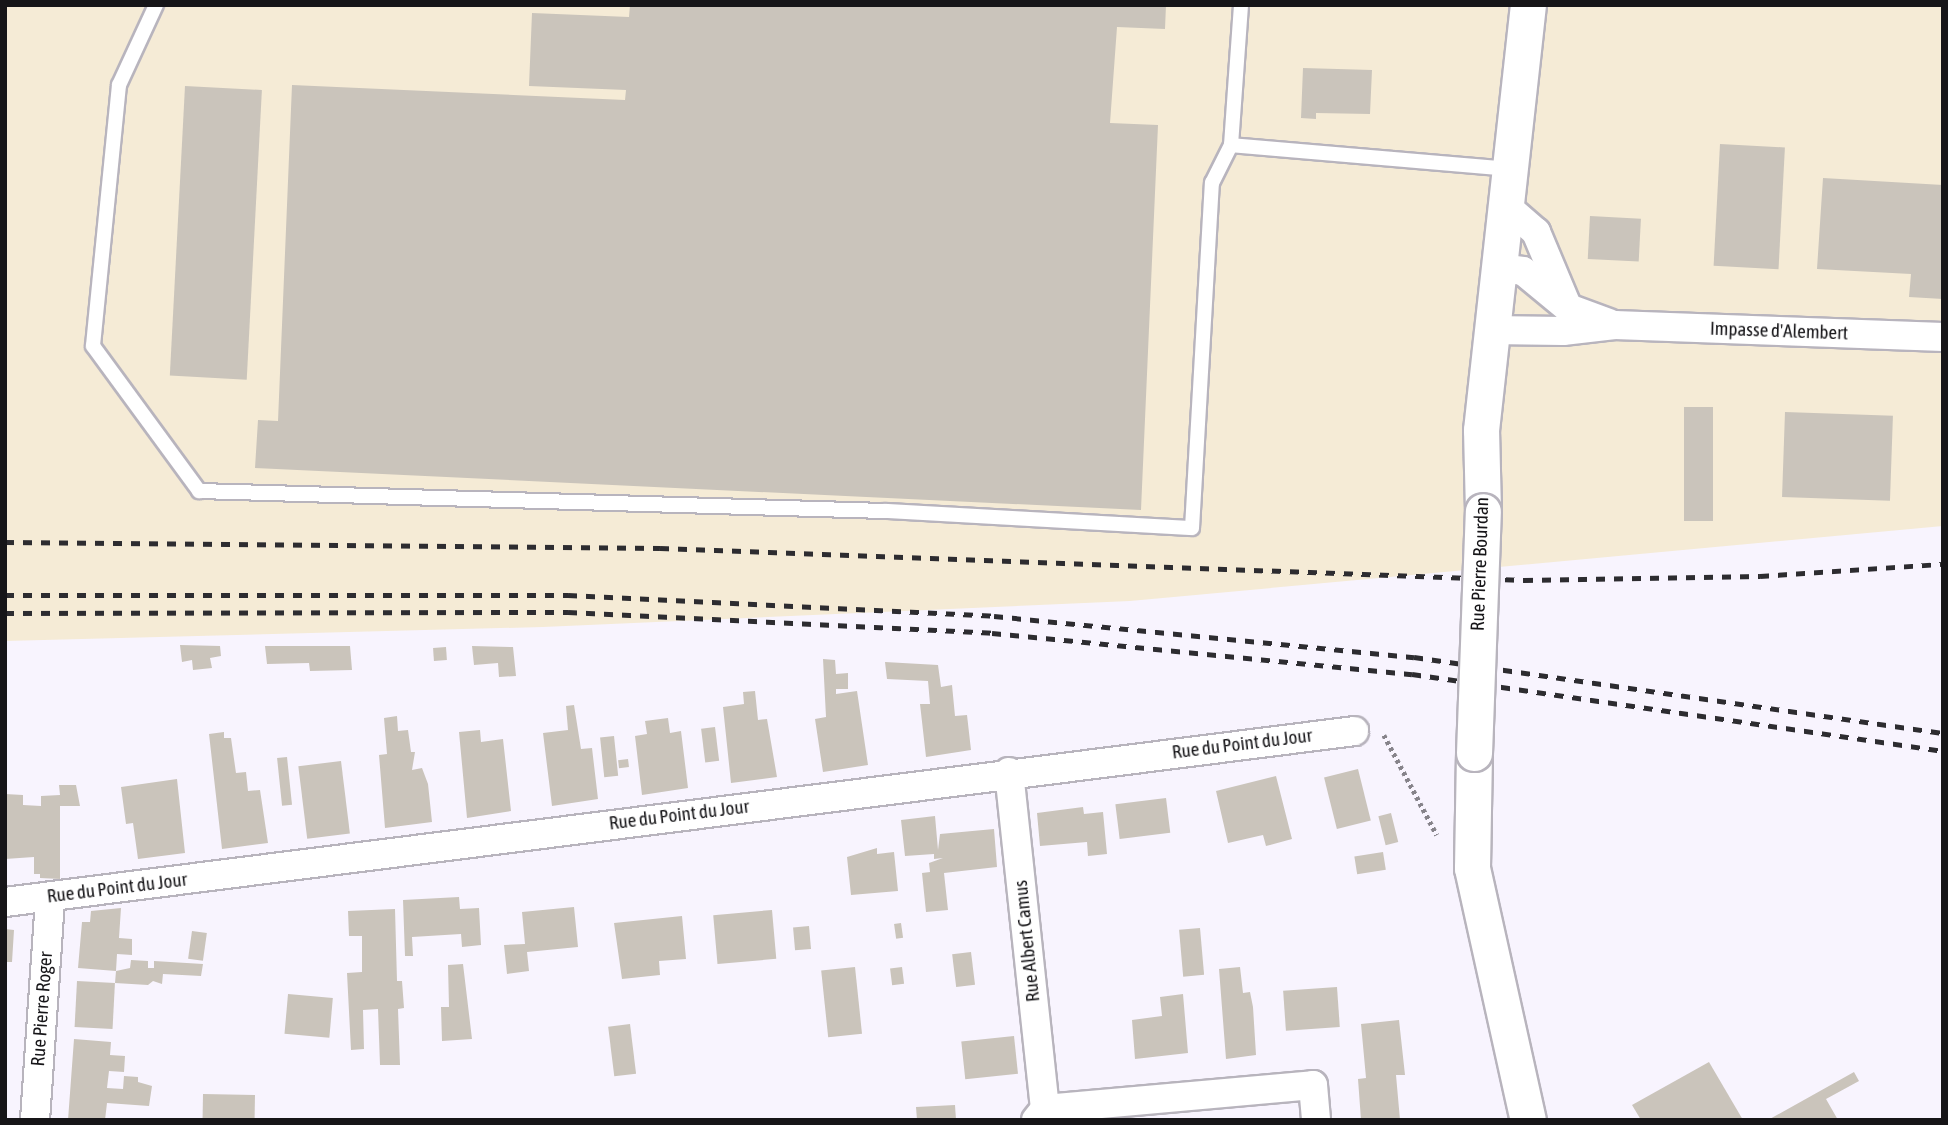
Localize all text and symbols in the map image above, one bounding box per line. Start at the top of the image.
street label: Impasse d'Alembert [1710,317,1848,345]
street label: Rue Pierre Bourdan [1466,497,1494,631]
street label: Rue du Point du Jour [1171,724,1313,764]
street label: Rue du Point du Jour [608,795,750,835]
street label: Rue du Point du Jour [46,868,188,908]
street label: Rue Albert Camus [1009,879,1045,1003]
street label: Rue Pierre Roger [27,951,57,1067]

